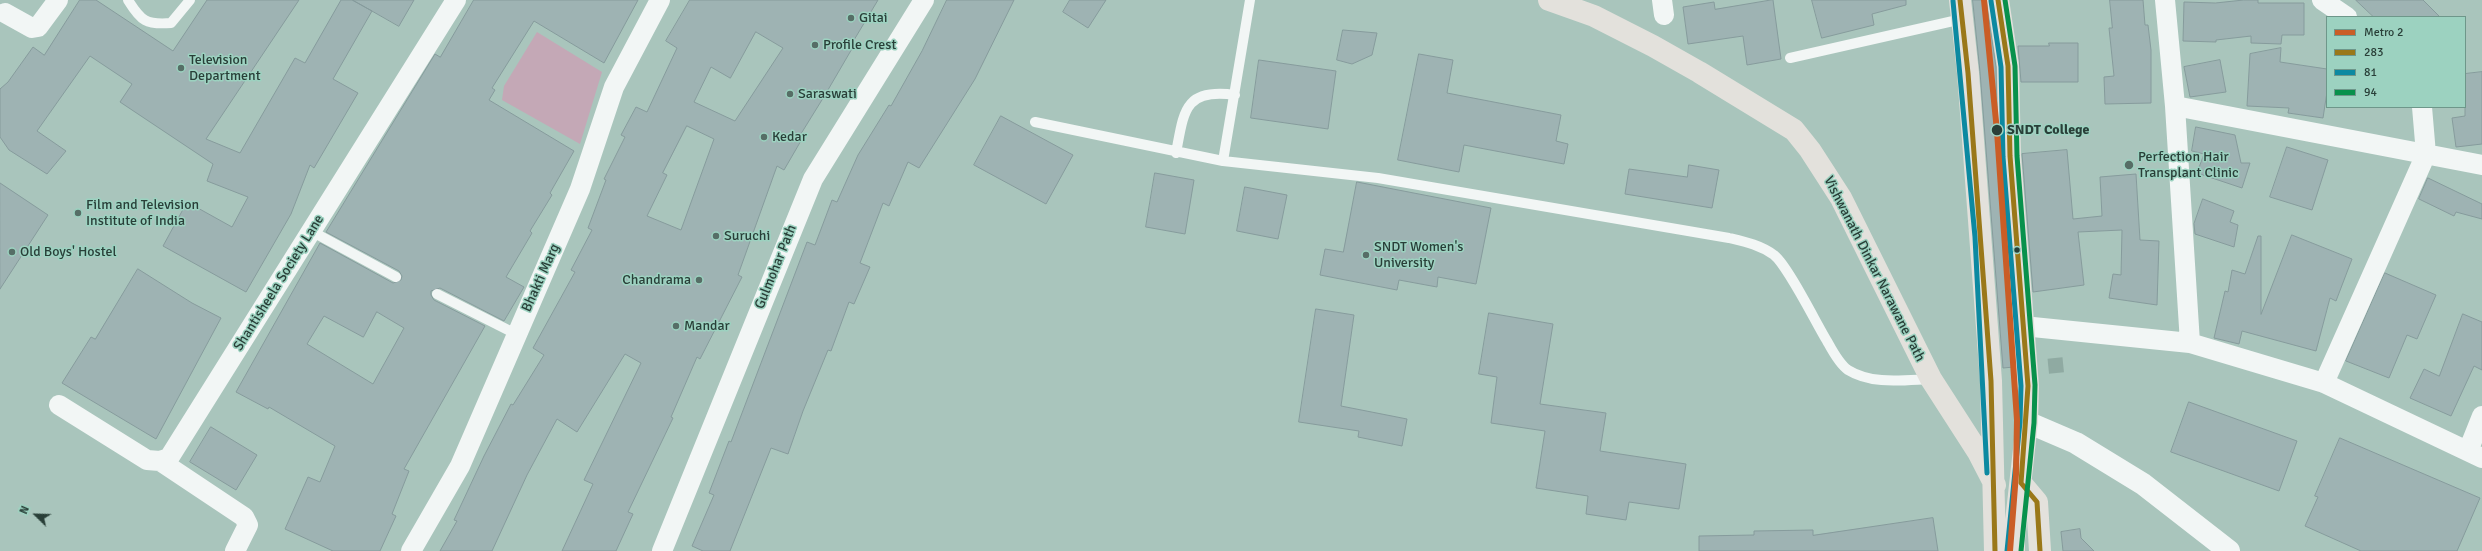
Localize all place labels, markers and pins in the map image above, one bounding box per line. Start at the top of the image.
place label: Gitai [859,10,888,26]
marker: Gitai [846,13,856,23]
place label: Profile Crest [823,37,896,53]
marker: Profile Crest [810,40,820,50]
place label: Television Department [189,52,261,84]
marker: Television Department [176,63,186,73]
place label: Saraswati [798,86,857,102]
marker: Saraswati [785,89,795,99]
place label: SNDT College [2007,122,2090,138]
marker: SNDT College [1990,123,2004,137]
place label: Kedar [772,129,807,145]
marker: Kedar [759,132,769,142]
place label: Perfection Hair Transplant Clinic [2138,149,2239,182]
marker: Perfection Hair Transplant Clinic [2123,159,2135,171]
place label: Film and Television Institute of India [86,197,199,230]
marker: Film and Television Institute of India [73,208,83,218]
place label: Suruchi [724,228,770,244]
marker: Suruchi [711,231,721,241]
place label: SNDT Women's University [1374,239,1463,272]
place label: Old Boys' Hostel [20,244,117,260]
unlabelled marker [2012,245,2022,255]
marker: Old Boys' Hostel [7,247,17,257]
marker: SNDT Women's University [1361,250,1371,260]
place label: Chandrama [622,272,691,288]
marker: Chandrama [694,275,704,285]
place label: Mandar [684,318,730,334]
marker: Mandar [671,321,681,331]

